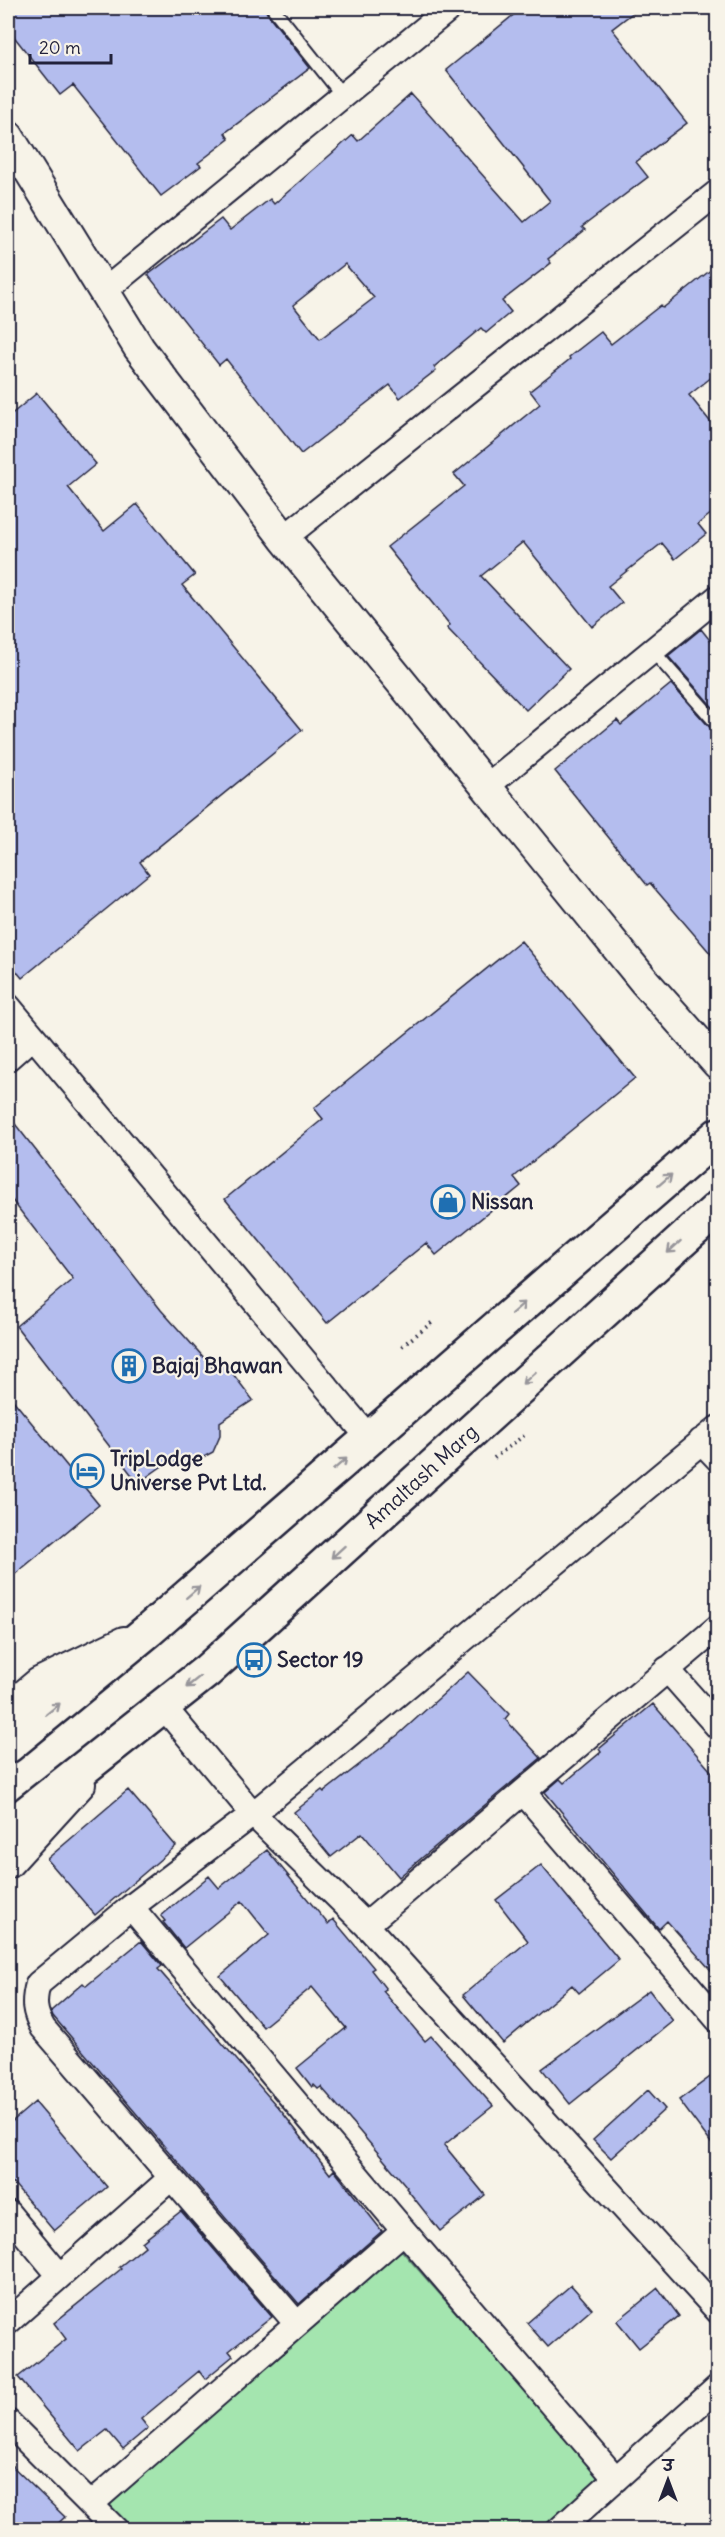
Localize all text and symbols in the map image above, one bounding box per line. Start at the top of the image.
scale bar [30,27,111,65]
text: 20 m [39,36,81,59]
one-way arrow [658,1173,673,1187]
shop icon: Nissan [430,1184,466,1220]
place label: Nissan [471,1188,533,1215]
one-way arrow [667,1240,682,1254]
one-way arrow [511,1301,526,1315]
building icon: Bajaj Bhawan [111,1348,147,1384]
place label: Bajaj Bhawan [152,1352,283,1379]
one-way arrow [522,1371,537,1385]
street label: Amaltash Marg [359,1418,483,1534]
place label: TripLodge Universe Pvt Ltd. [110,1445,267,1496]
hotel icon: TripLodge Universe Pvt Ltd. [69,1453,105,1489]
one-way arrow [332,1457,347,1471]
one-way arrow [331,1544,346,1559]
one-way arrow [185,1585,200,1599]
bus stop icon: Sector 19 [236,1642,272,1678]
place label: Sector 19 [277,1646,364,1673]
one-way arrow [186,1675,202,1688]
one-way arrow [45,1703,61,1716]
north arrow [638,2450,698,2510]
text: उ [661,2455,675,2475]

